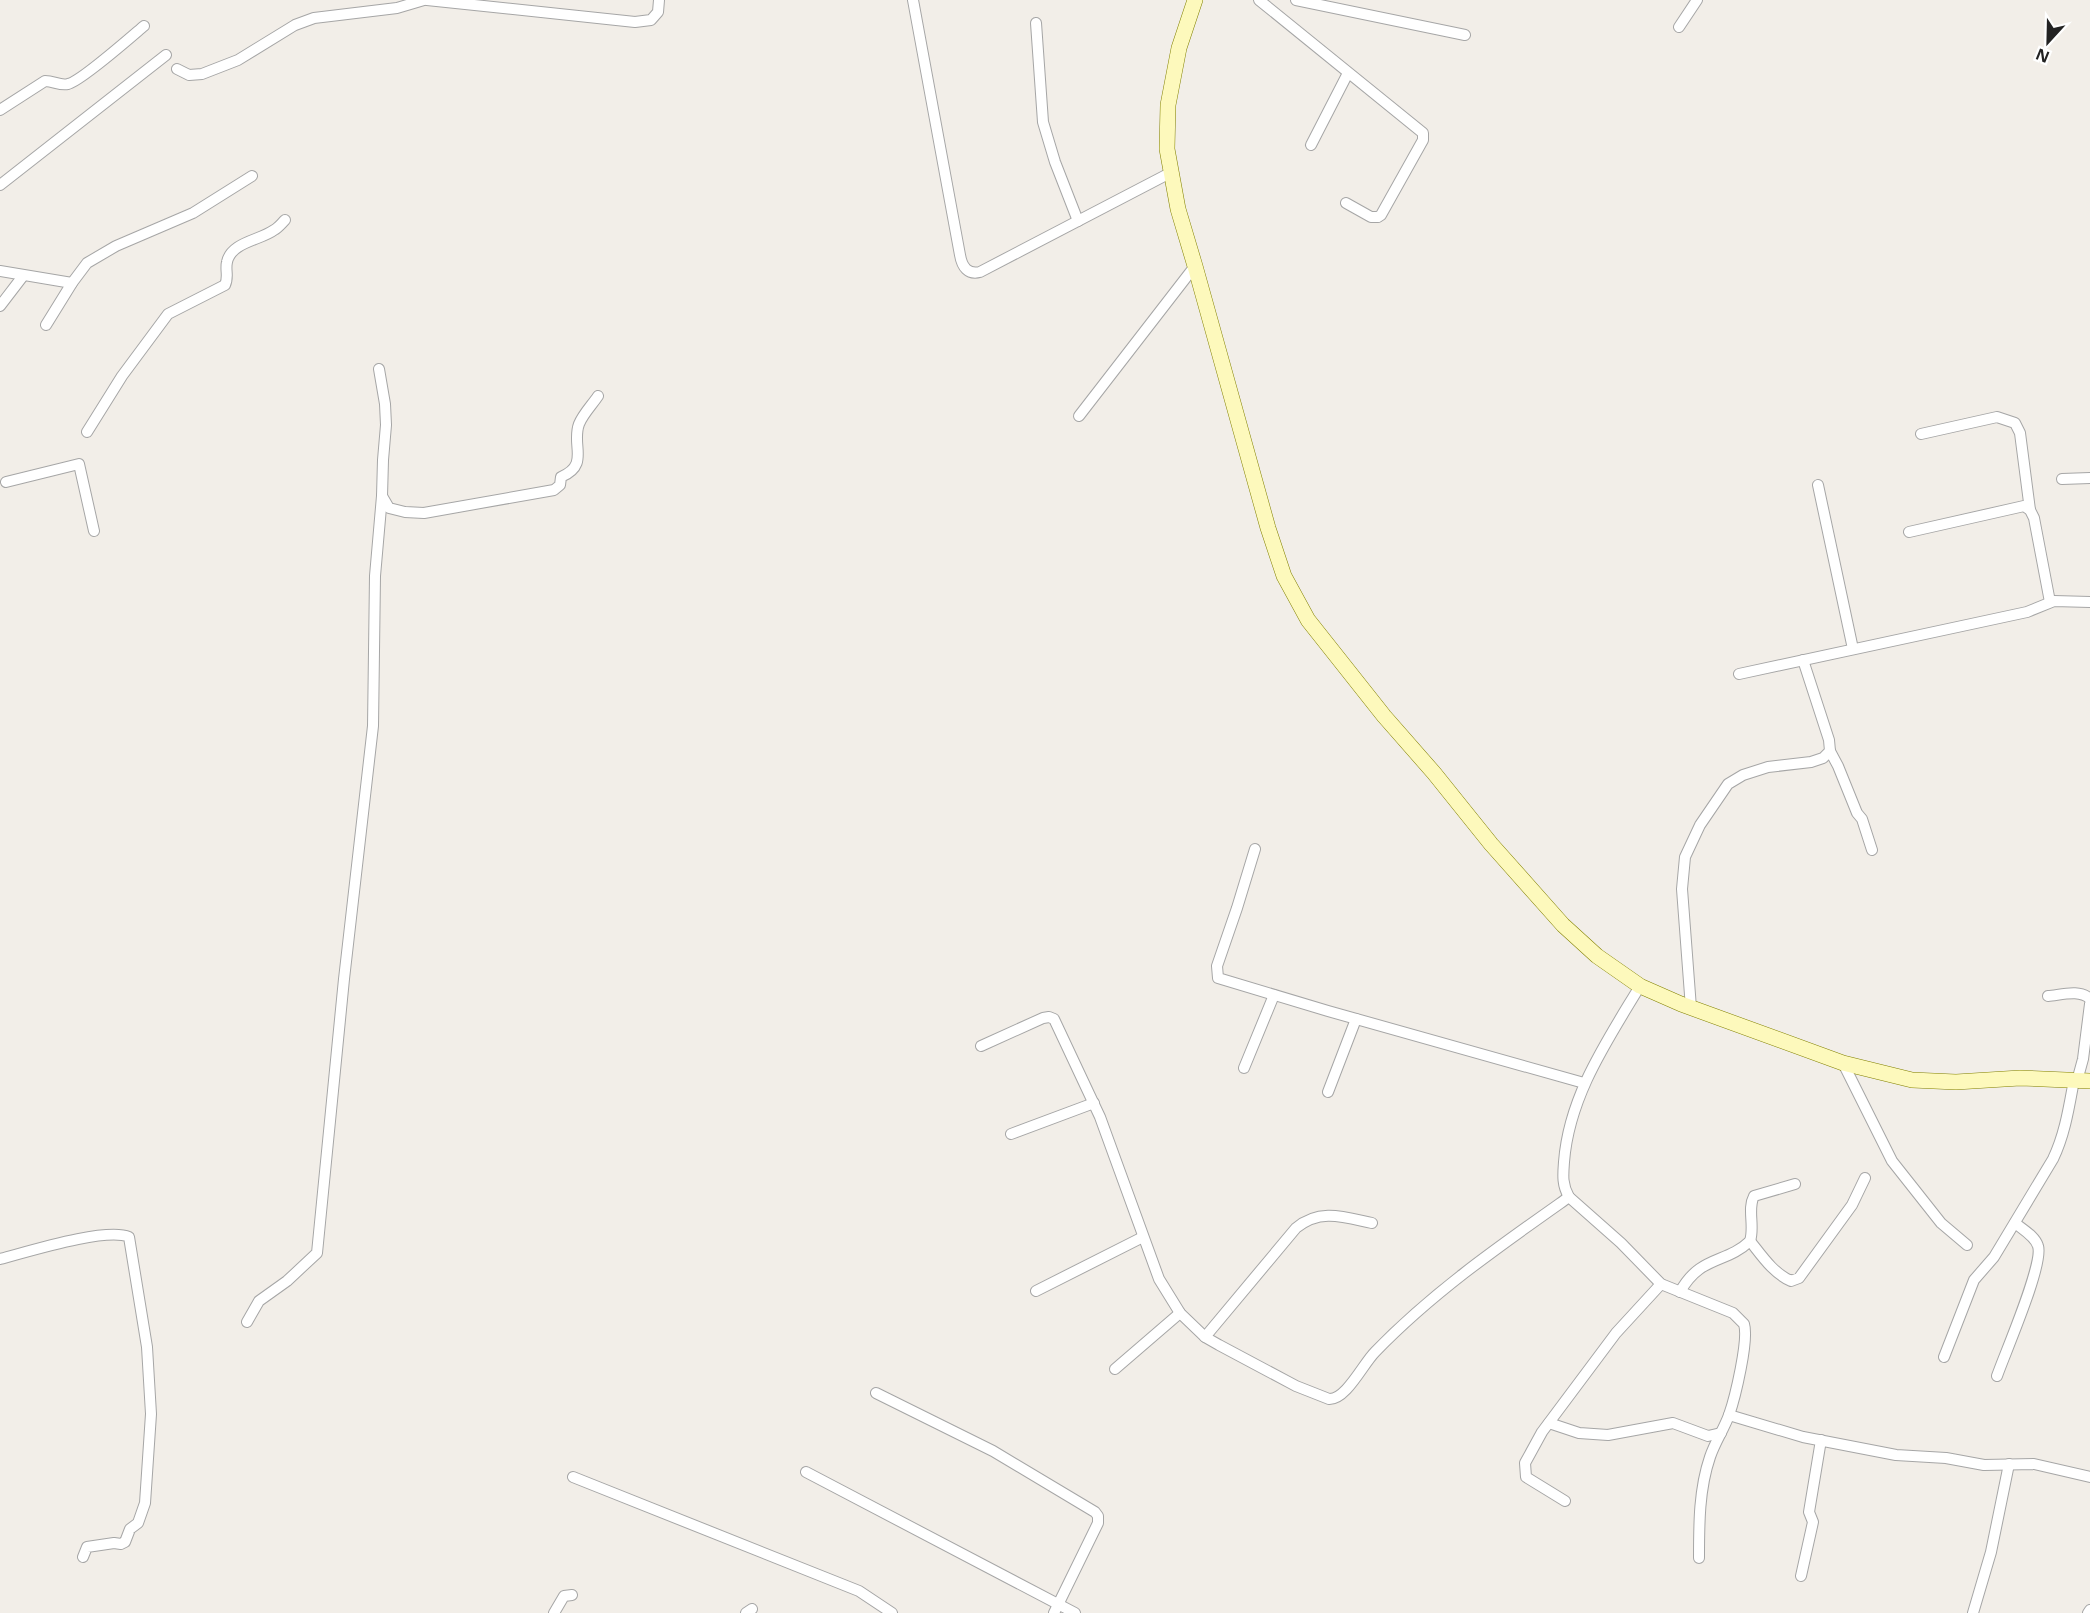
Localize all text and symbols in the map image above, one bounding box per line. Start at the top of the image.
north arrow [2018,12,2078,72]
text: N [2032,43,2053,69]

